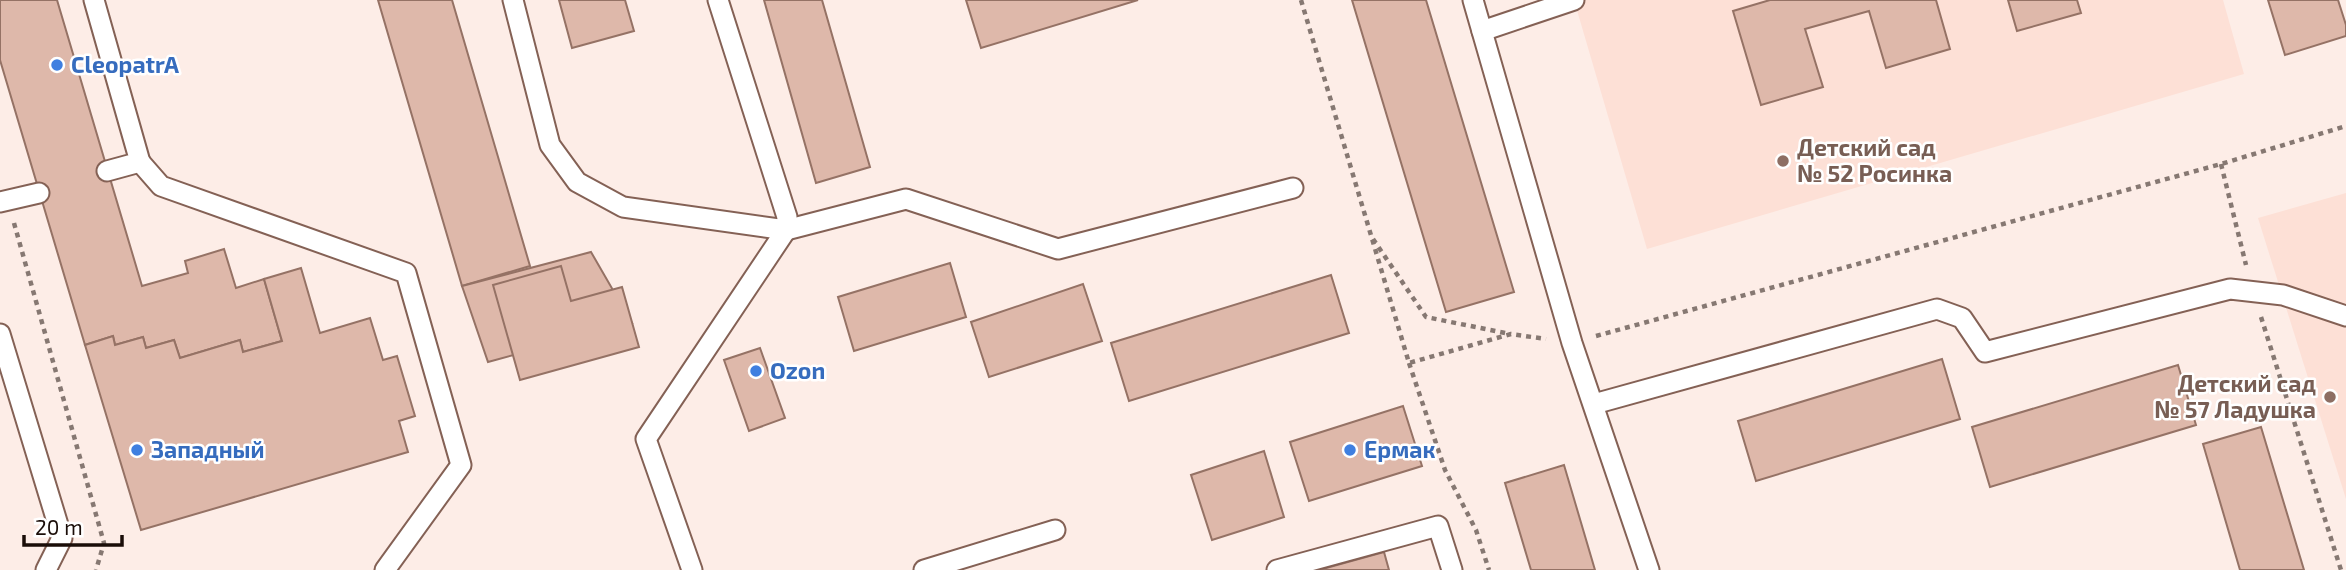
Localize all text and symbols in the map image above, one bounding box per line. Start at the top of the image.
place label: CleopatrA [71,50,179,78]
marker: CleopatrA [49,57,65,73]
place label: Детский сад № 52 Росинка [1797,133,1952,187]
marker: Детский сад № 52 Росинка [1775,153,1791,169]
place label: Ozon [770,356,825,384]
marker: Ozon [748,363,764,379]
place label: Детский сад № 57 Ладушка [2154,369,2316,423]
marker: Детский сад № 57 Ладушка [2322,389,2338,405]
place label: Западный [151,435,265,463]
place label: Ермак [1364,435,1435,463]
marker: Западный [129,442,145,458]
marker: Ермак [1342,442,1358,458]
scale bar [24,504,122,548]
text: 20 m [35,514,83,539]

